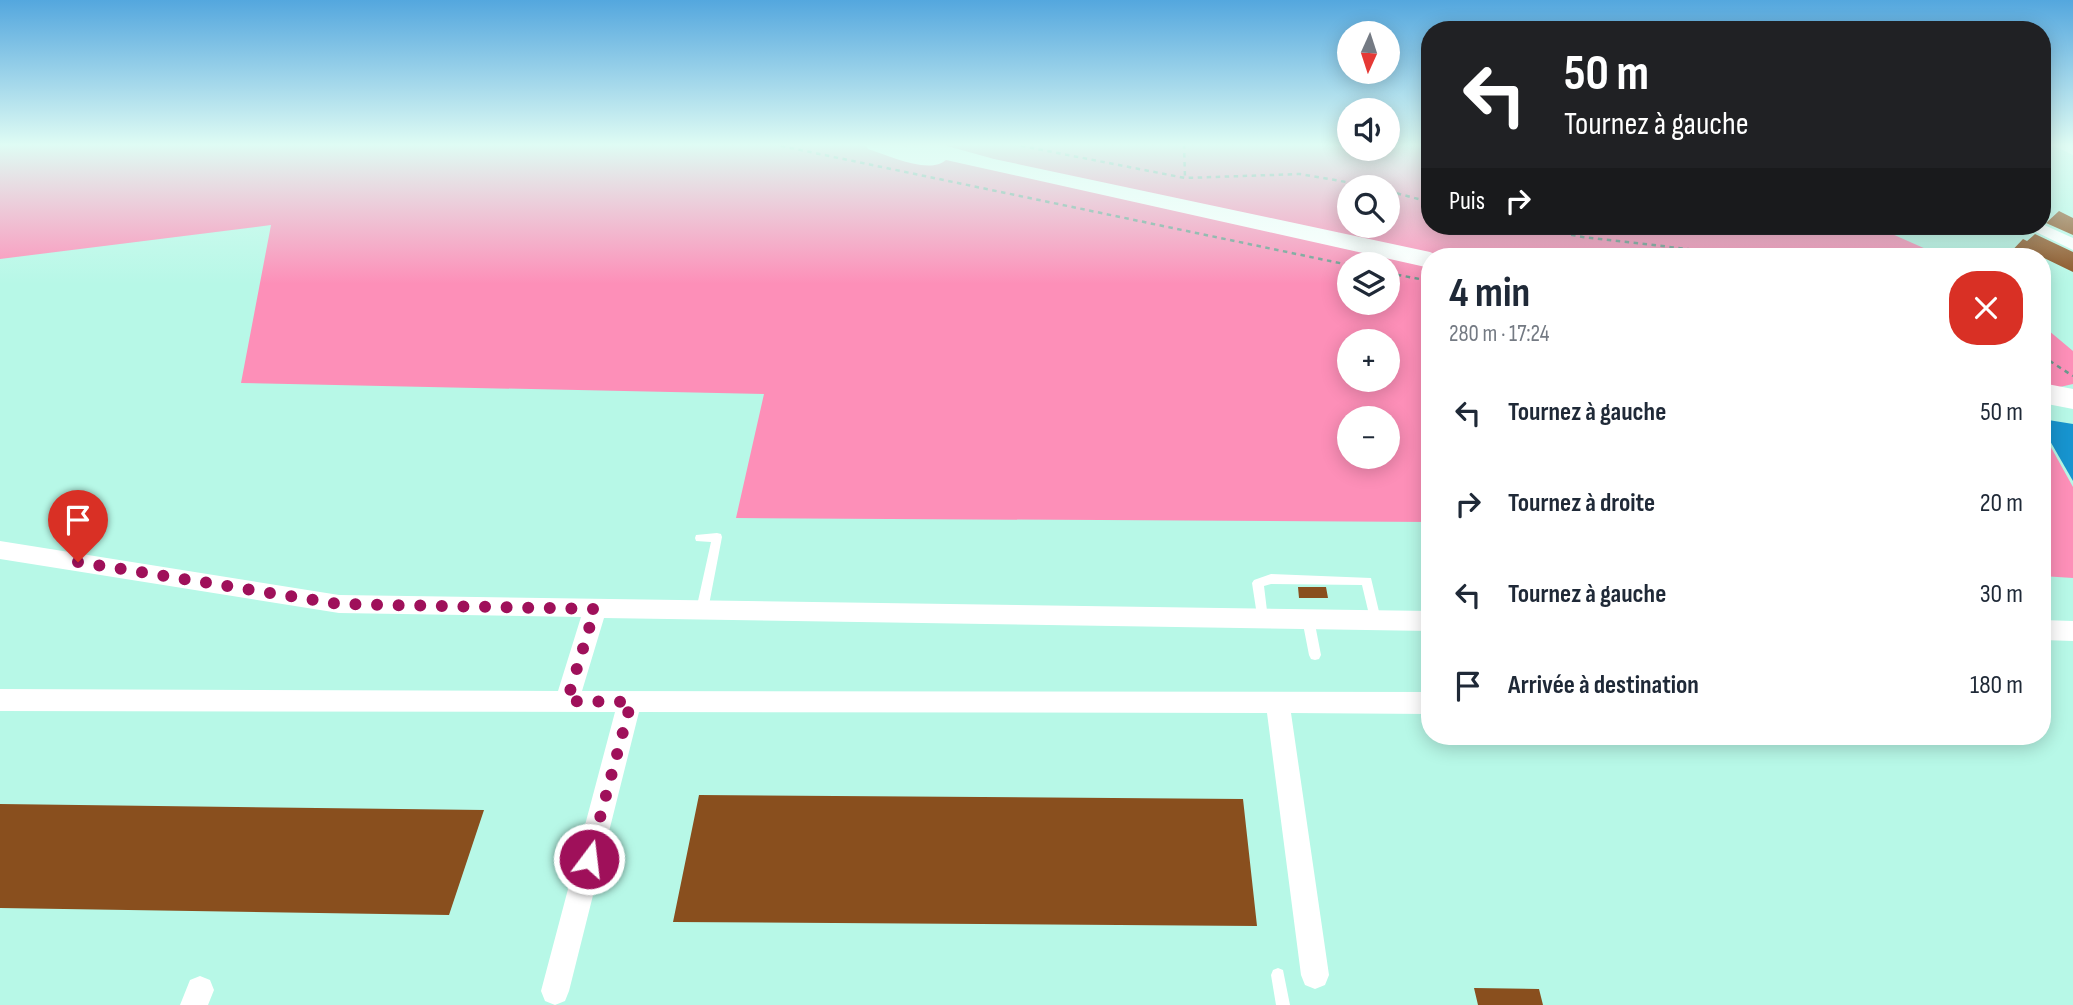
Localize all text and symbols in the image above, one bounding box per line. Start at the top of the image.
north arrow [1337,21,1400,84]
map controls [1337,21,1400,469]
text: 50 m [1564,45,1649,104]
icon: left [1449,49,1540,140]
button: sound [1337,98,1400,161]
text: Tournez à gauche [1564,105,1749,144]
button: search [1337,175,1400,238]
icon: right [1499,182,1537,220]
text: Puis [1449,186,1485,217]
button: layers [1337,252,1400,315]
text: 4 min [1449,268,1530,319]
button: close [1949,271,2023,345]
text: 280 m · 17:24 [1449,320,1549,348]
button: + [1337,329,1400,392]
icon: left [1449,394,1487,432]
text: Tournez à gauche [1508,397,1666,428]
text: 50 m [1980,397,2023,428]
button: − [1337,406,1400,469]
icon: right [1449,485,1487,523]
text: Tournez à droite [1508,488,1655,519]
text: 20 m [1980,488,2023,519]
pin [48,490,108,562]
icon: arrive [59,501,97,539]
icon: left [1449,576,1487,614]
text: Tournez à gauche [1508,579,1666,610]
text: 30 m [1980,579,2023,610]
icon: arrive [1449,667,1487,705]
text: Arrivée à destination [1508,670,1699,701]
text: 180 m [1970,670,2023,701]
position arrow [552,822,626,896]

